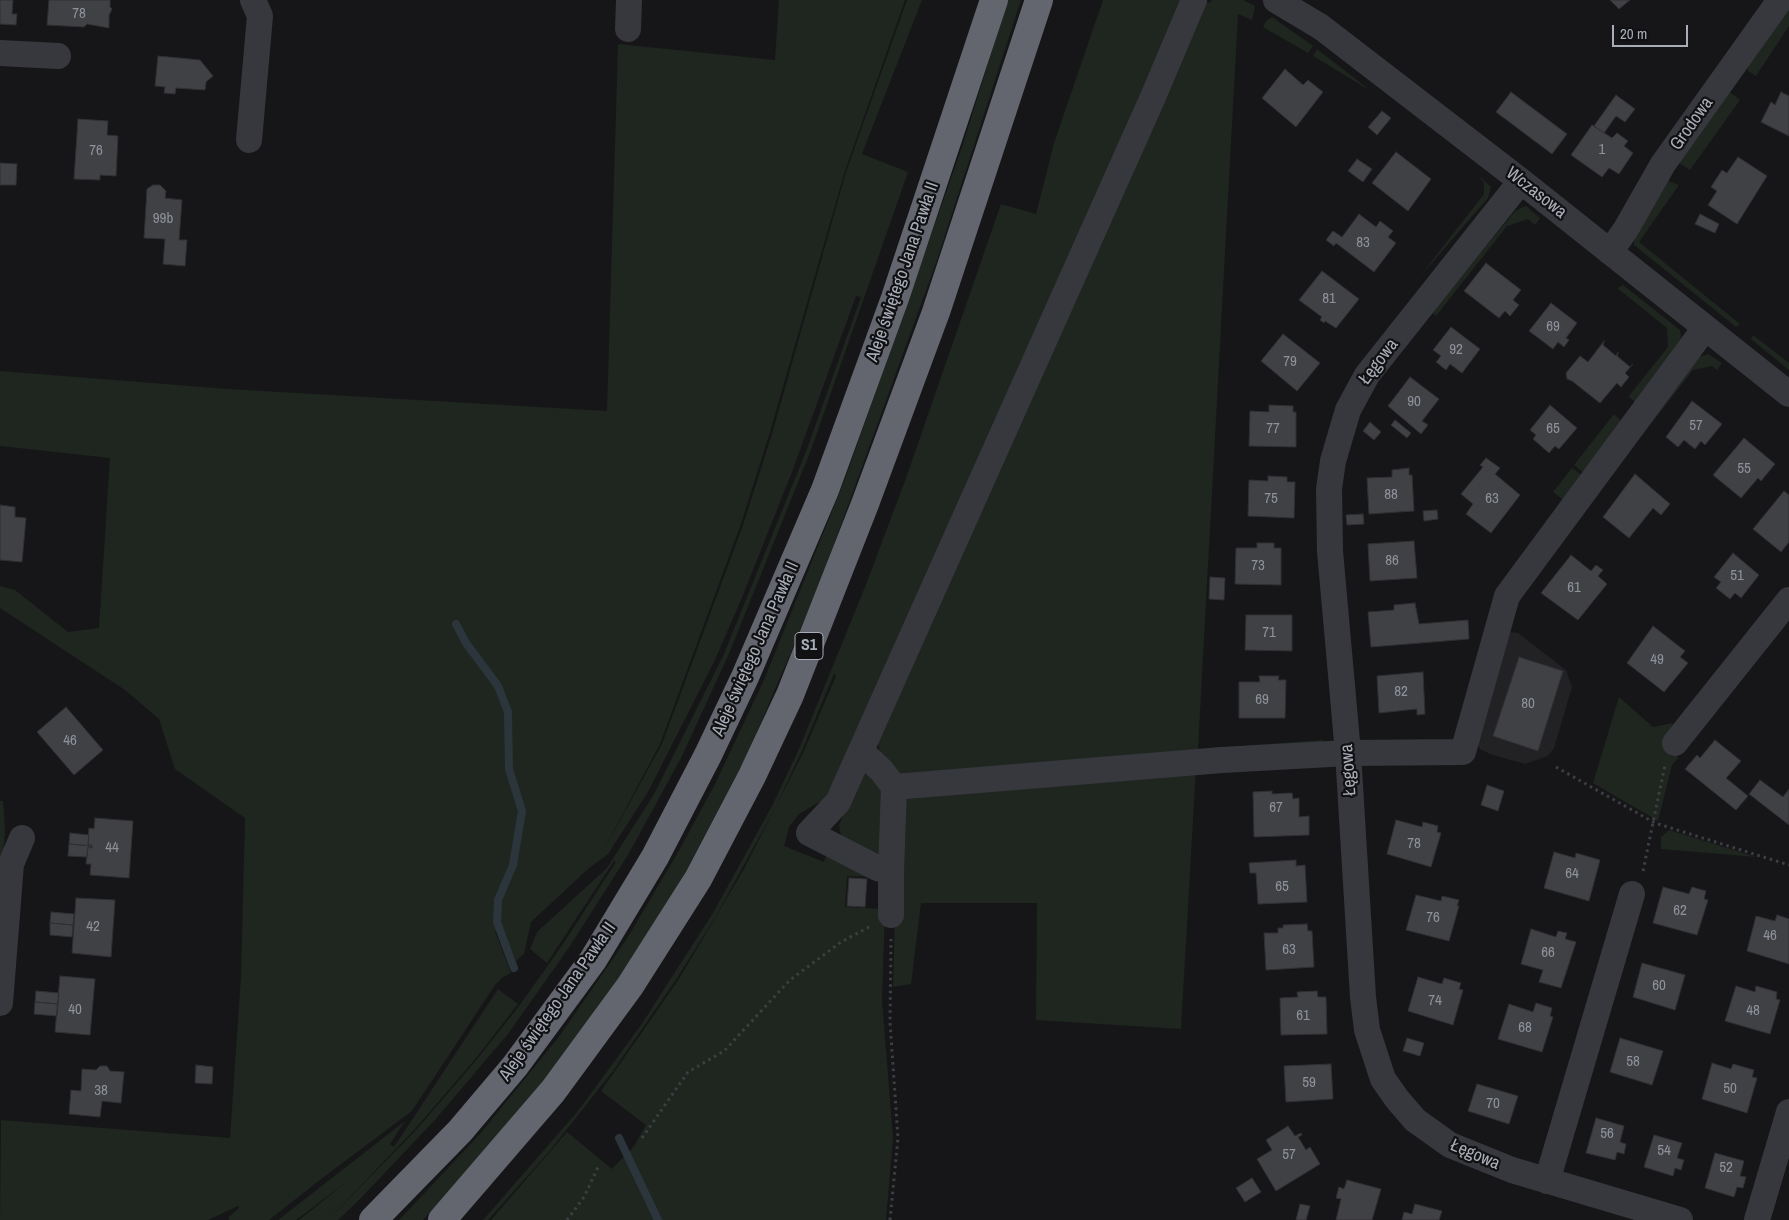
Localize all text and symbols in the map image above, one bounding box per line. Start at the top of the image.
house number: 78 [72,5,86,23]
scale bar [1614,15,1690,47]
text: 20 m [1620,23,1647,44]
street label: Grodowa [1666,93,1718,155]
house number: 1 [1599,141,1605,159]
house number: 76 [89,142,103,160]
street label: Wczasowa [1501,163,1571,223]
street label: Aleje świętego Jana Pawła II [862,179,944,365]
house number: 99b [153,210,173,228]
house number: 83 [1356,234,1370,252]
house number: 81 [1322,290,1336,308]
house number: 69 [1546,318,1560,336]
street label: Łęgowa [1355,335,1403,389]
house number: 92 [1449,341,1463,359]
house number: 79 [1283,353,1297,371]
house number: 90 [1407,393,1421,411]
house number: 57 [1689,417,1703,435]
house number: 77 [1266,420,1280,438]
house number: 65 [1546,420,1560,438]
house number: 55 [1737,460,1751,478]
house number: 88 [1384,486,1398,504]
house number: 75 [1264,490,1278,508]
house number: 63 [1485,490,1499,508]
house number: 86 [1385,552,1399,570]
house number: 73 [1251,557,1265,575]
street label: Aleje świętego Jana Pawła II [708,558,804,740]
house number: 51 [1730,567,1744,585]
house number: 61 [1567,579,1581,597]
house number: 71 [1262,624,1276,642]
road number: S1 [795,632,823,659]
house number: 49 [1650,651,1664,669]
house number: 82 [1394,683,1408,701]
house number: 69 [1255,691,1269,709]
house number: 80 [1521,695,1535,713]
house number: 46 [63,732,77,750]
street label: Łęgowa [1336,743,1362,797]
house number: 67 [1269,799,1283,817]
house number: 78 [1407,835,1421,853]
house number: 44 [105,839,119,857]
house number: 64 [1565,865,1579,883]
house number: 65 [1275,878,1289,896]
house number: 62 [1673,902,1687,920]
house number: 76 [1426,909,1440,927]
house number: 42 [86,918,100,936]
street label: Aleje świętego Jana Pawła II [495,919,621,1085]
house number: 46 [1763,927,1777,945]
house number: 63 [1282,941,1296,959]
house number: 66 [1541,944,1555,962]
house number: 60 [1652,977,1666,995]
house number: 74 [1428,992,1442,1010]
house number: 40 [68,1001,82,1019]
house number: 48 [1746,1002,1760,1020]
house number: 61 [1296,1007,1310,1025]
house number: 68 [1518,1019,1532,1037]
house number: 58 [1626,1053,1640,1071]
house number: 59 [1302,1074,1316,1092]
house number: 50 [1723,1080,1737,1098]
house number: 38 [94,1082,108,1100]
house number: 70 [1486,1095,1500,1113]
house number: 56 [1600,1125,1614,1143]
street label: Łęgowa [1447,1135,1503,1175]
house number: 54 [1657,1142,1671,1160]
house number: 57 [1282,1146,1296,1164]
house number: 52 [1719,1159,1733,1177]

